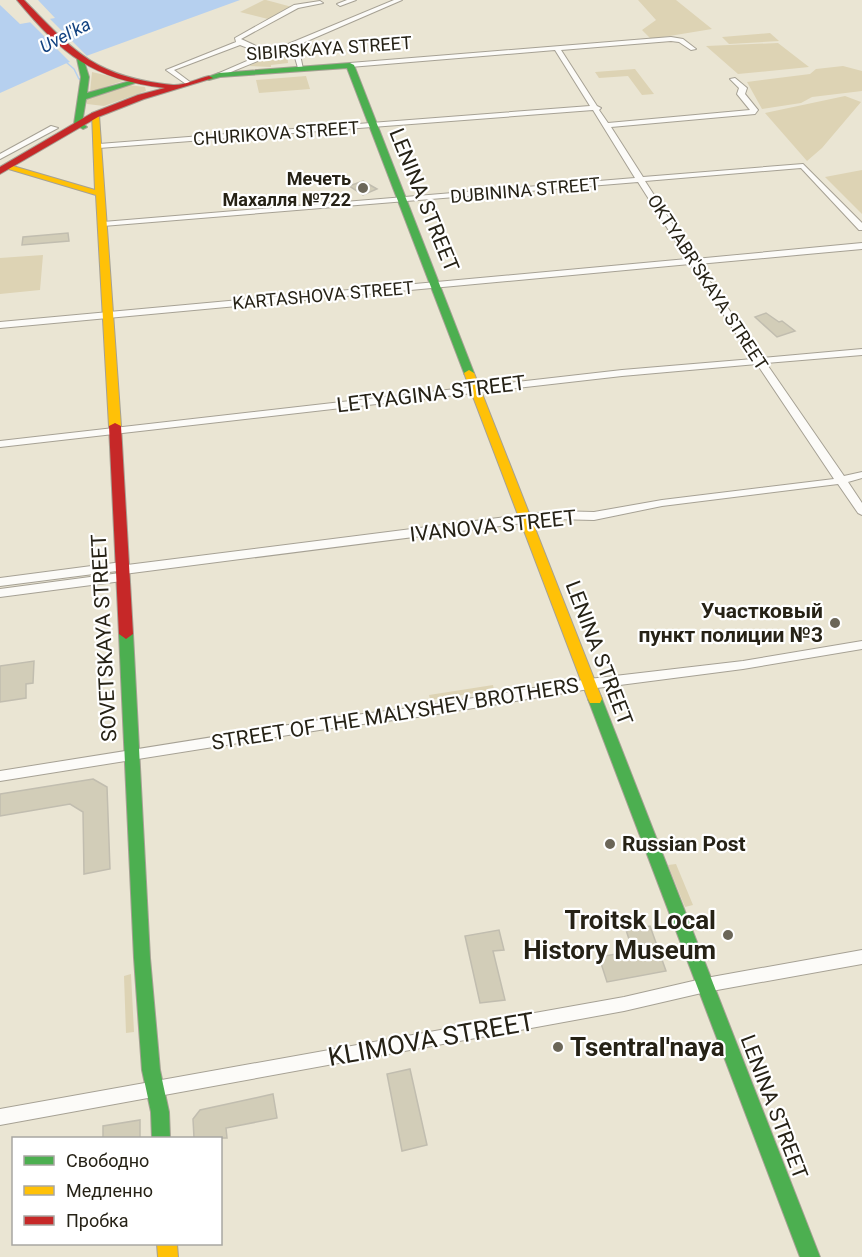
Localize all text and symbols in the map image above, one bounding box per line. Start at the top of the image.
water label: Uvel'ka [36,13,94,57]
street label: SIBIRSKAYA STREET [246,32,413,64]
street label: CHURIKOVA STREET [192,117,360,149]
street label: LENINA STREET [384,125,464,276]
place label: Мечеть Махалля №722 [223,168,351,210]
street label: DUBININA STREET [449,173,601,207]
marker: Мечеть Махалля №722 [356,181,370,195]
street label: OKTYABR'SKAYA STREET [643,190,773,374]
street label: KARTASHOVA STREET [232,277,415,313]
street label: LETYAGINA STREET [335,370,527,417]
street label: IVANOVA STREET [409,505,578,547]
street label: SOVETSKAYA STREET [87,533,121,743]
street label: LENINA STREET [560,577,638,729]
place label: Участковый пункт полиции №3 [638,599,823,647]
marker: Участковый пункт полиции №3 [828,616,842,630]
street label: STREET OF THE MALYSHEV BROTHERS [210,673,580,755]
place label: Russian Post [622,832,746,856]
marker: Russian Post [603,837,617,851]
place label: Troitsk Local History Museum [523,905,716,965]
marker: Troitsk Local History Museum [721,928,735,942]
street label: KLIMOVA STREET [325,1006,537,1072]
street label: LENINA STREET [735,1031,813,1183]
place label: Tsentral'naya [570,1032,725,1062]
marker: Tsentral'naya [551,1040,565,1054]
legend [12,1137,222,1245]
text: Свободно [66,1150,149,1171]
text: Медленно [66,1180,153,1201]
text: Пробка [66,1210,129,1231]

